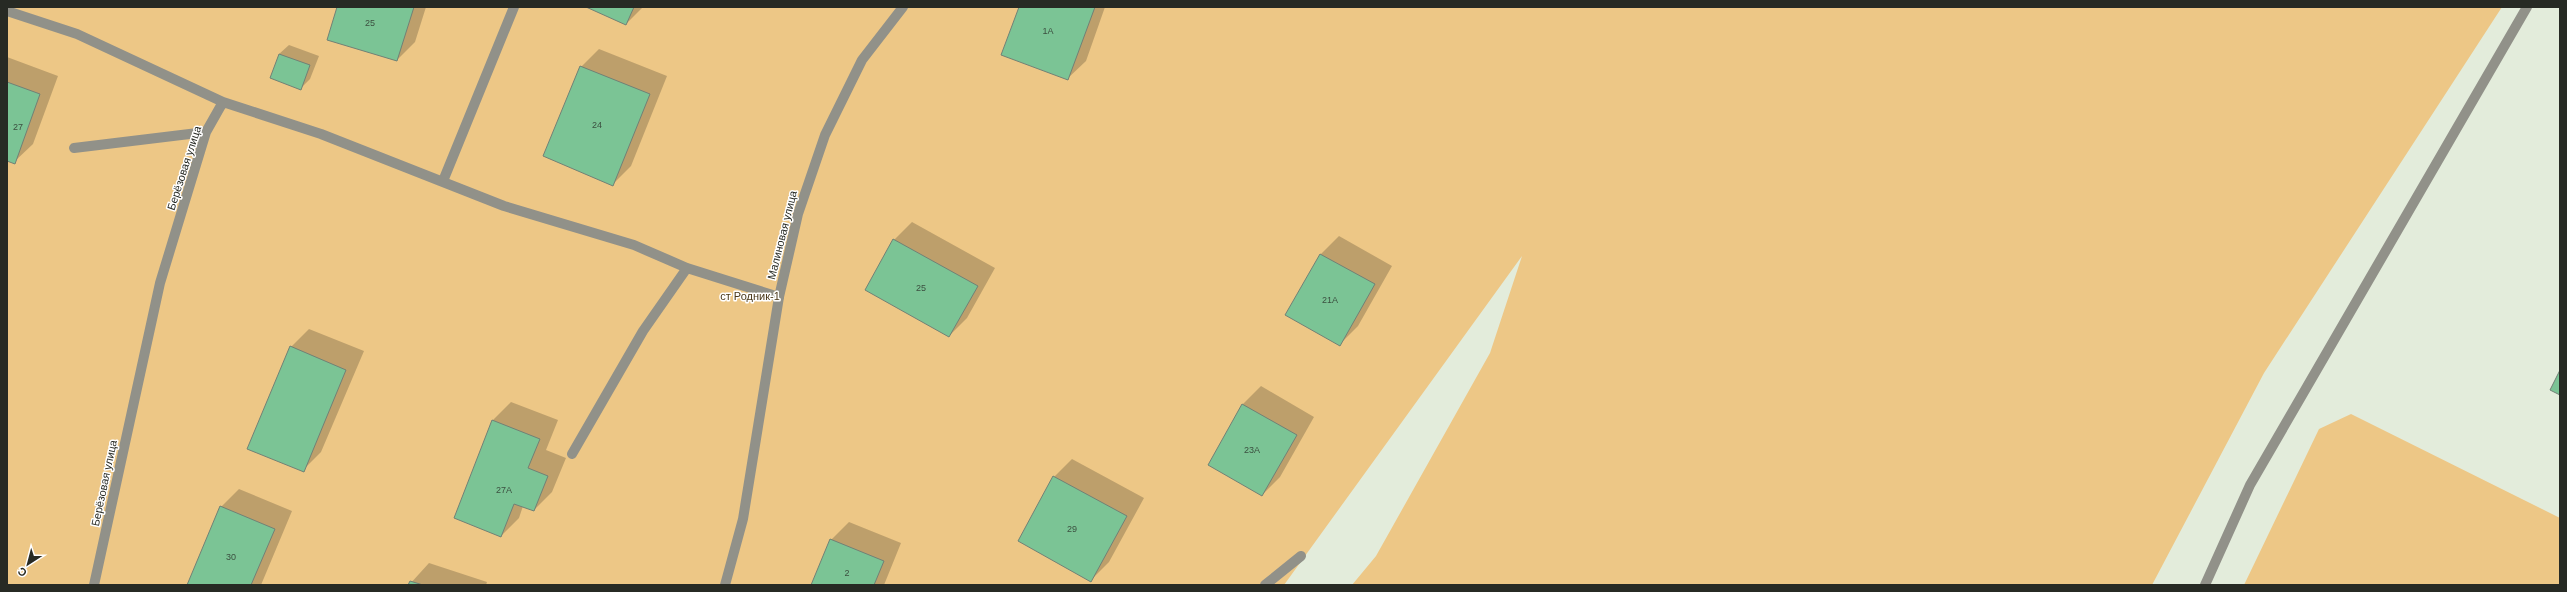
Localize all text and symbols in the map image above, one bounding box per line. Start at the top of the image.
house number: 25 [365,18,375,28]
house number: 1А [1042,26,1054,36]
house number: 24 [592,120,602,130]
house number: 27 [13,122,23,132]
street label: Берёзовая улица [165,124,204,212]
street label: Малиновая улица [765,188,799,281]
house number: 25 [916,283,926,293]
park label: ст Родник-1 [720,290,780,302]
house number: 21А [1322,295,1338,305]
street label: Берёзовая улица [89,438,119,527]
house number: 23А [1244,445,1260,455]
house number: 27А [496,485,512,495]
house number: 29 [1067,524,1077,534]
north arrow [8,544,48,584]
house number: 30 [226,552,236,562]
text: С [15,565,29,579]
house number: 2 [844,568,850,578]

